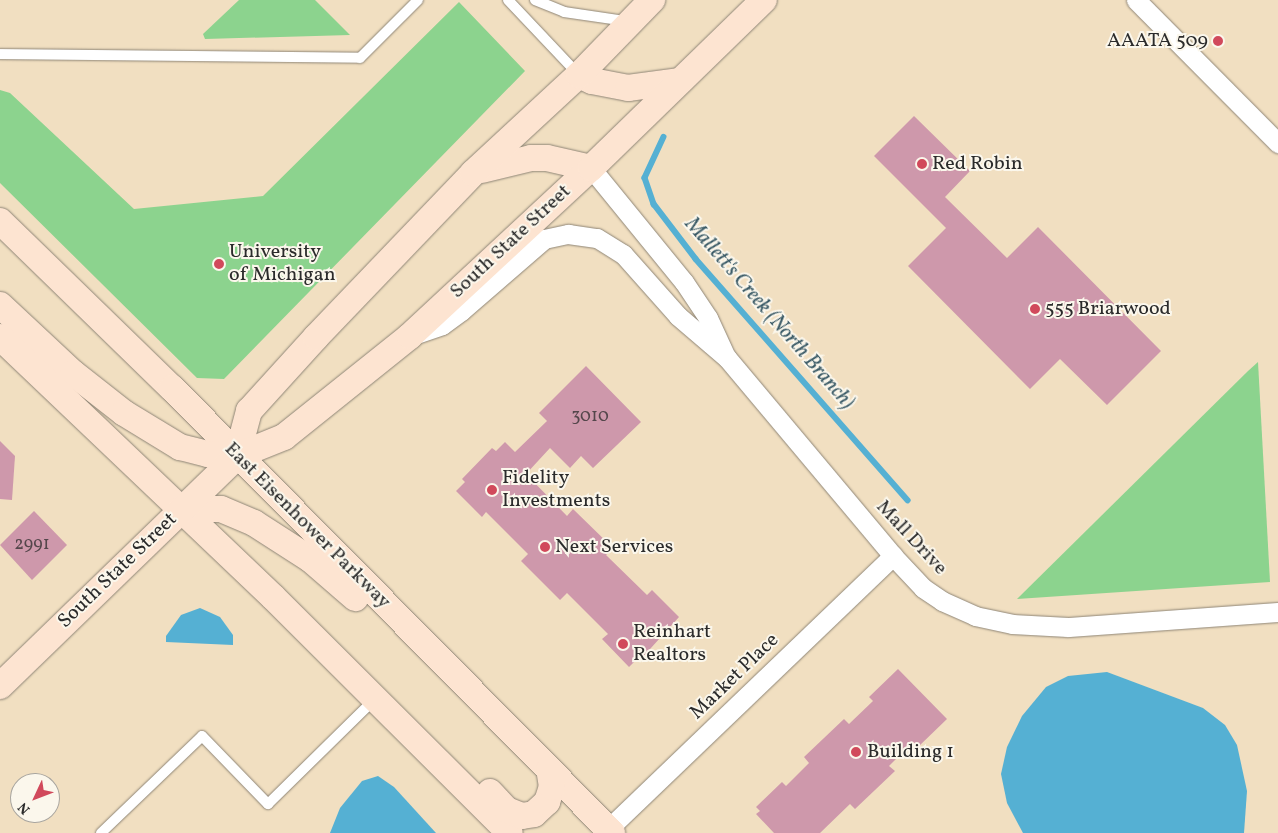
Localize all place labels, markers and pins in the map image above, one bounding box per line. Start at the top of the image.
place label: AAATA 509 [1107,29,1208,53]
marker: AAATA 509 [1212,35,1224,47]
place label: Red Robin [932,152,1023,176]
marker: Red Robin [916,158,928,170]
place label: University of Michigan [229,240,334,287]
marker: University of Michigan [213,258,225,270]
place label: 555 Briarwood [1045,297,1171,321]
marker: 555 Briarwood [1029,303,1041,315]
place label: Fidelity Investments [502,466,610,513]
marker: Fidelity Investments [486,484,498,496]
place label: Next Services [555,535,673,559]
marker: Next Services [539,541,551,553]
place label: Reinhart Realtors [633,621,711,668]
marker: Reinhart Realtors [617,638,629,650]
place label: Building 1 [867,740,954,764]
marker: Building 1 [849,745,863,759]

